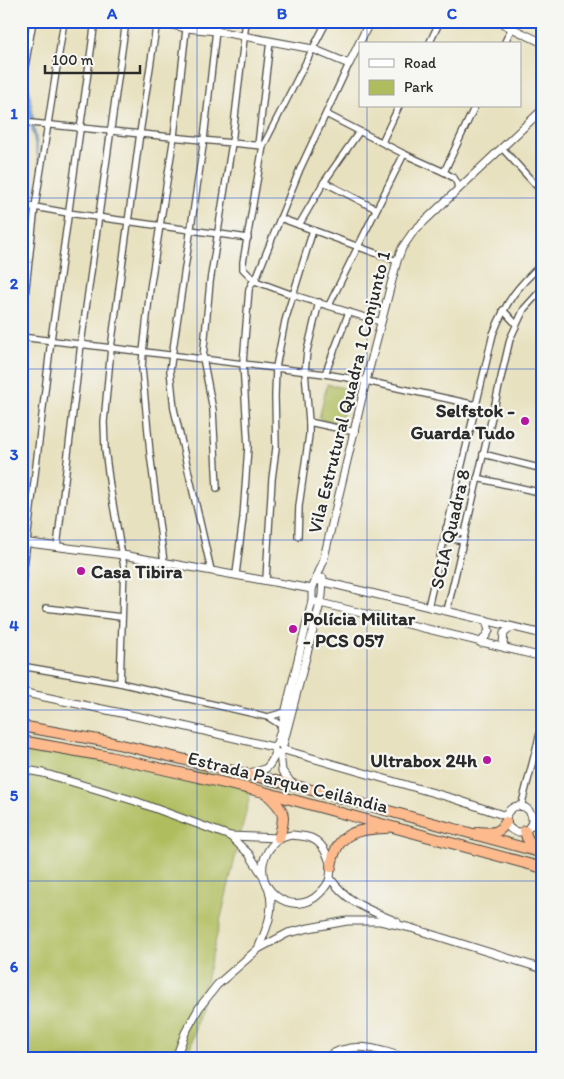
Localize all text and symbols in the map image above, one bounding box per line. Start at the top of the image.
text: A [106,4,118,23]
text: B [277,4,288,23]
text: C [447,4,458,23]
scale bar [45,42,140,74]
legend [359,42,522,108]
text: 100 m [52,51,94,69]
text: Road [404,54,437,72]
text: Park [404,78,434,96]
text: 1 [10,104,18,123]
street label: Vila Estrutural Quadra 1 Conjunto 1 [303,248,395,536]
text: 2 [10,274,19,293]
place label: Selfstok - Guarda Tudo [410,399,515,444]
marker: Selfstok - Guarda Tudo [519,415,531,427]
text: 3 [10,445,19,464]
street label: SCIA Quadra 8 [425,467,475,591]
place label: Casa Tibira [91,560,183,583]
marker: Casa Tibira [75,565,87,577]
place label: Polícia Militar - PCS 057 [303,607,416,652]
text: 4 [9,616,19,635]
marker: Polícia Militar - PCS 057 [287,623,299,635]
street label: Estrada Parque Ceilândia [185,746,391,818]
place label: Ultrabox 24h [370,749,478,772]
marker: Ultrabox 24h [481,754,493,766]
text: 5 [10,786,19,805]
text: 6 [10,957,19,976]

